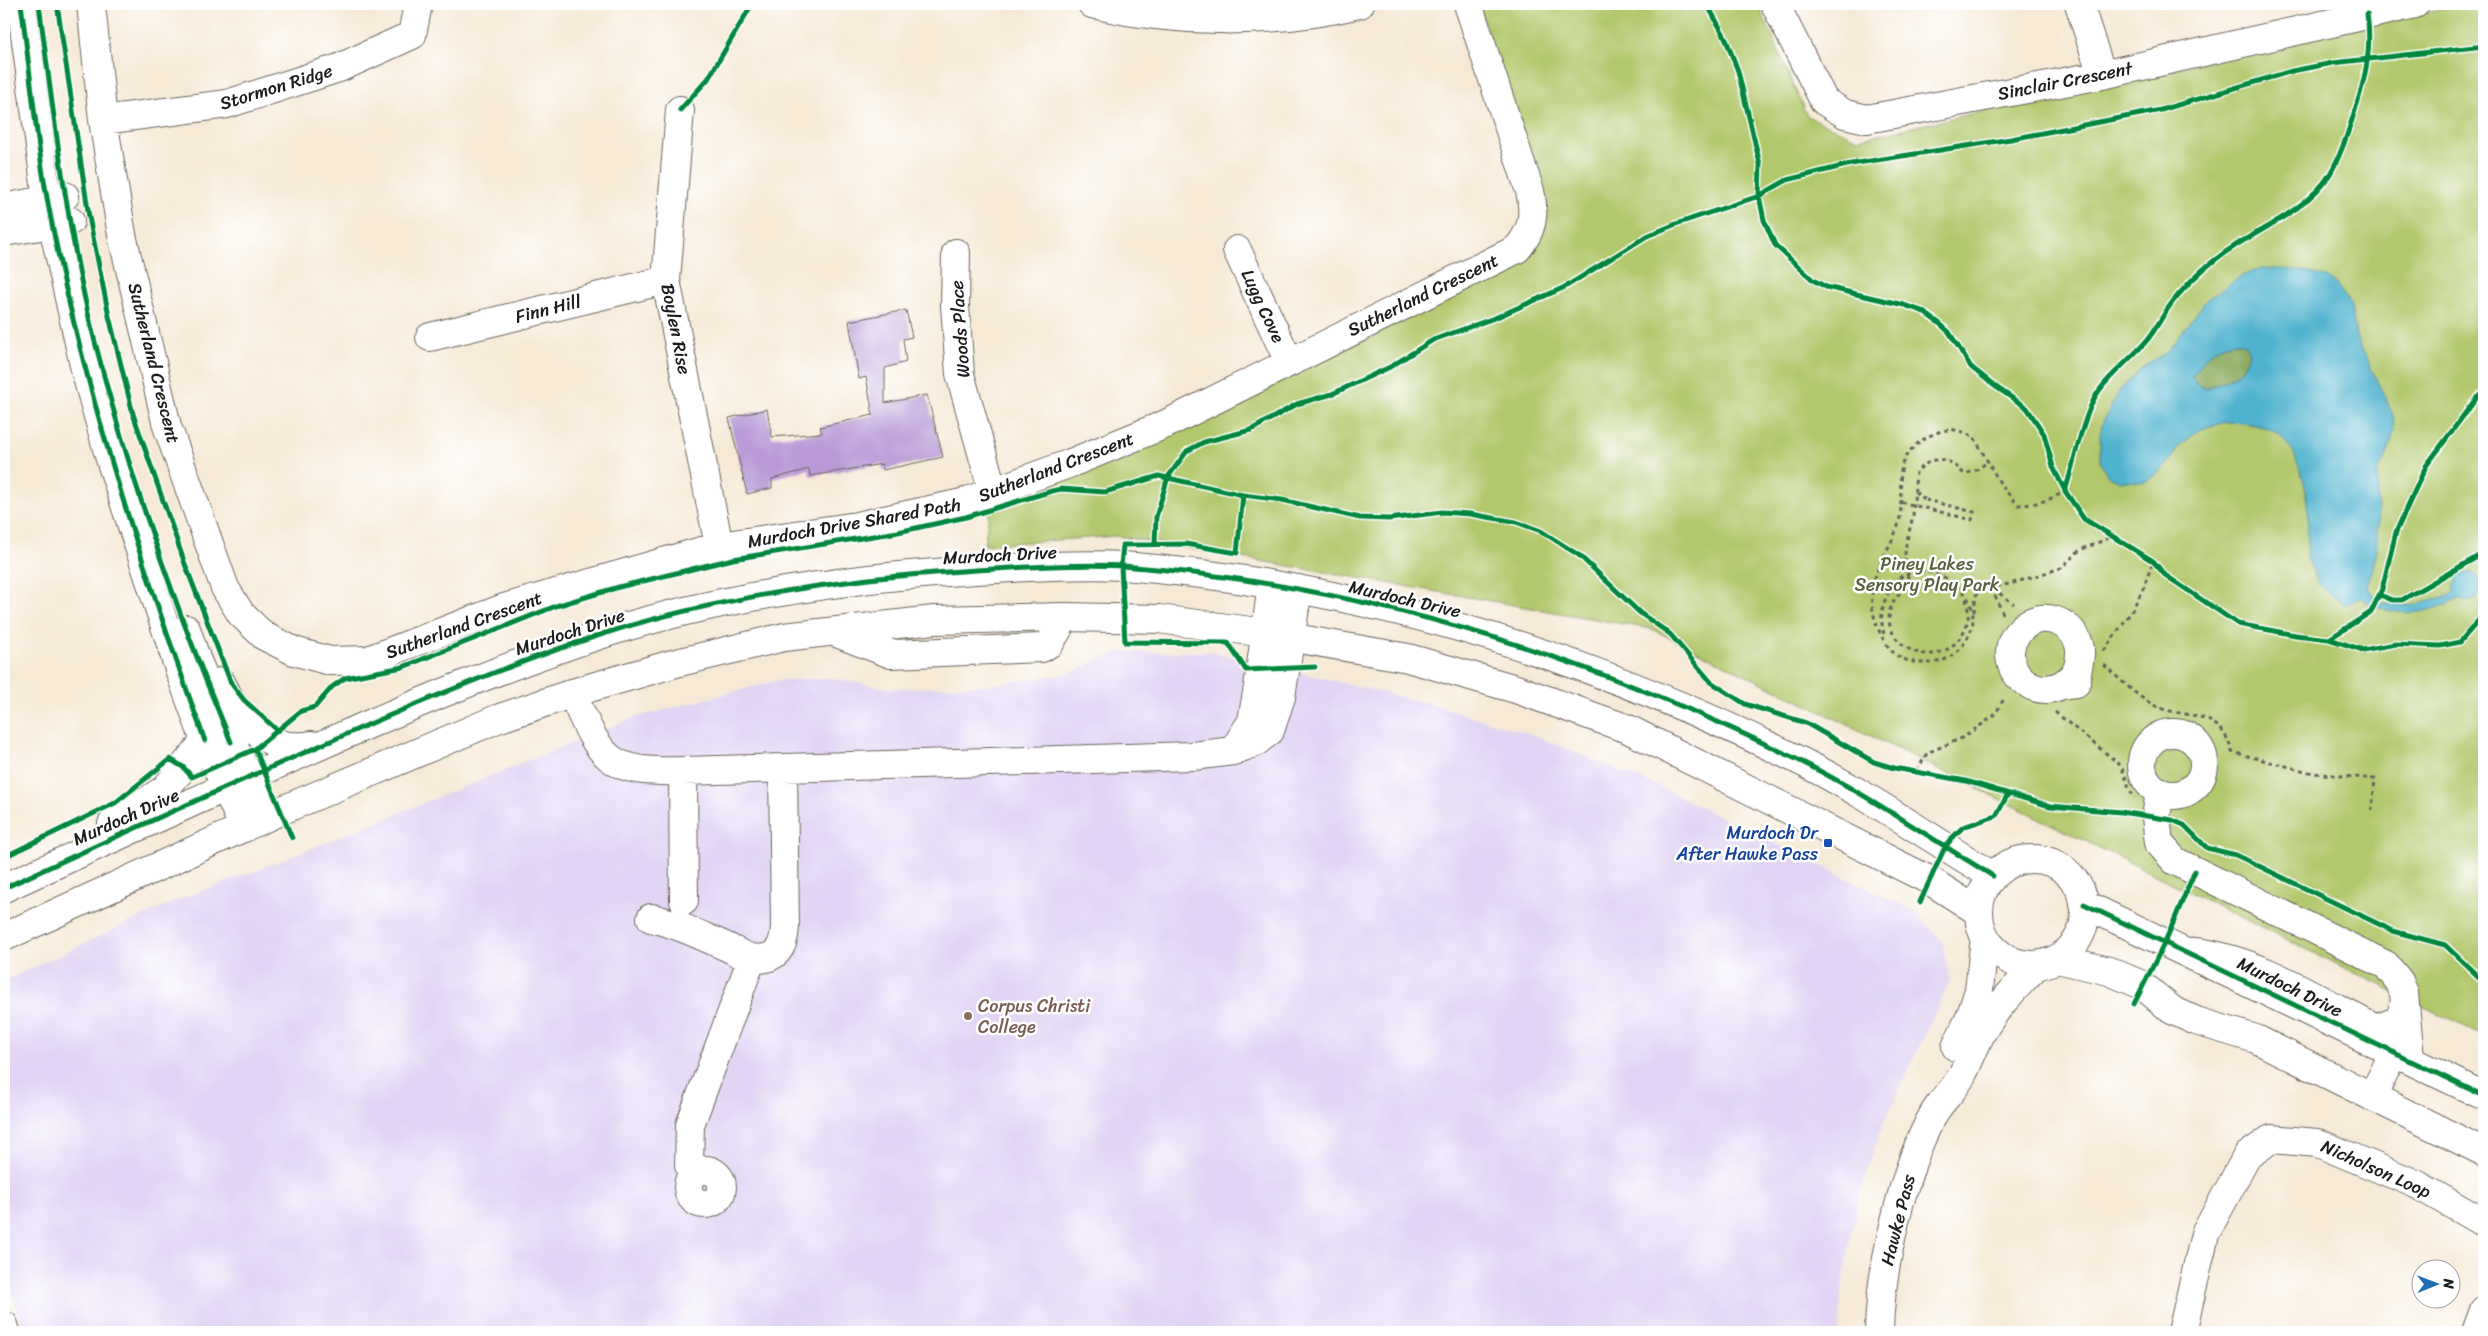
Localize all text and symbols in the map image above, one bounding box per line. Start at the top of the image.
street label: Sinclair Crescent [1995,52,2136,110]
street label: Stormon Ridge [215,55,337,119]
street label: Sutherland Crescent [1342,244,1504,346]
street label: Lugg Cove [1232,264,1294,349]
street label: Sutherland Crescent [119,279,189,447]
street label: Woods Place [941,279,979,379]
street label: Boylen Rise [652,281,700,377]
street label: Finn Hill [512,285,585,333]
street label: Sutherland Crescent [973,422,1139,511]
street label: Murdoch Drive Shared Path [745,488,963,558]
street label: Murdoch Drive [942,536,1058,574]
park label: Piney Lakes Sensory Play Park [1855,548,2000,601]
street label: Murdoch Drive [1346,571,1464,627]
street label: Sutherland Crescent [381,582,547,668]
street label: Murdoch Drive [511,599,629,665]
street label: Murdoch Drive [67,779,185,855]
place label: Murdoch Dr After Hawke Pass [1675,817,1820,870]
marker: Murdoch Dr After Hawke Pass [1822,837,1834,849]
street label: Murdoch Drive [2232,948,2348,1026]
place label: Corpus Christi College [978,990,1091,1043]
marker: Corpus Christi College [962,1010,974,1022]
street label: Nicholson Loop [2316,1130,2437,1208]
street label: Hawke Pass [1871,1170,1925,1269]
north arrow [2410,1258,2460,1308]
text: N [2436,1278,2461,1289]

